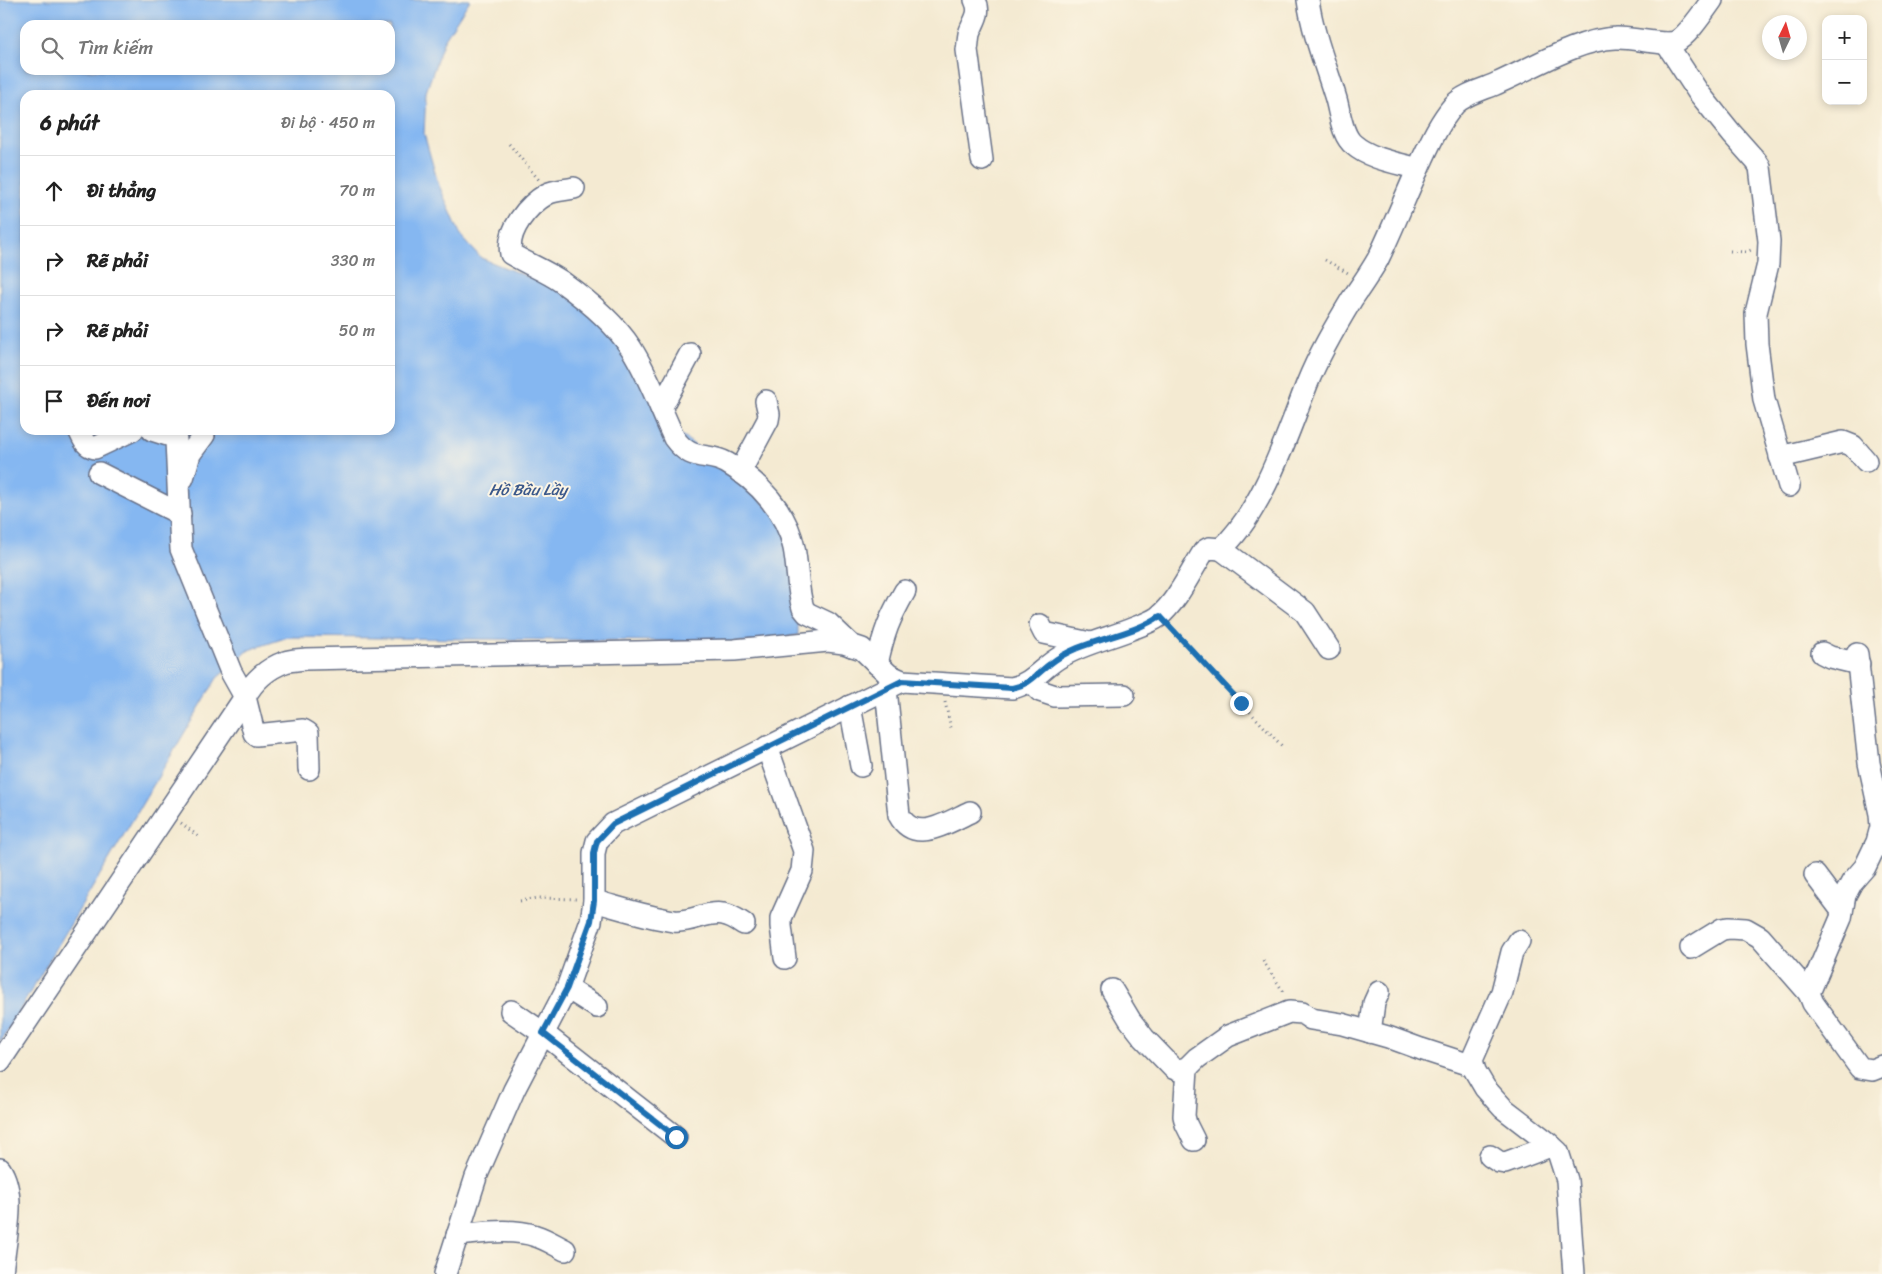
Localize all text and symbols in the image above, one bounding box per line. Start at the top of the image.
north arrow [1762,15,1807,60]
map controls [1822,15,1867,105]
button: + [1822,15,1867,60]
search box [20,20,395,75]
text: Tìm kiếm [78,31,153,64]
icon: search [38,34,66,62]
button: − [1822,60,1867,105]
text: 6 phút [40,104,99,142]
text: Đi bộ · 450 m [281,108,375,137]
text: Đi thẳng [87,174,156,207]
text: 70 m [339,176,375,205]
icon: ahead [40,177,68,205]
text: Rẽ phải [87,244,148,277]
text: 330 m [331,246,375,275]
icon: right [40,247,68,275]
text: Rẽ phải [87,314,148,347]
text: 50 m [339,316,375,345]
icon: right [40,317,68,345]
text: Đến nơi [87,384,150,417]
icon: arrive [40,387,68,415]
water label: Hồ Bầu Lầy [489,475,570,504]
route end [1230,692,1253,715]
route start [665,1126,688,1149]

